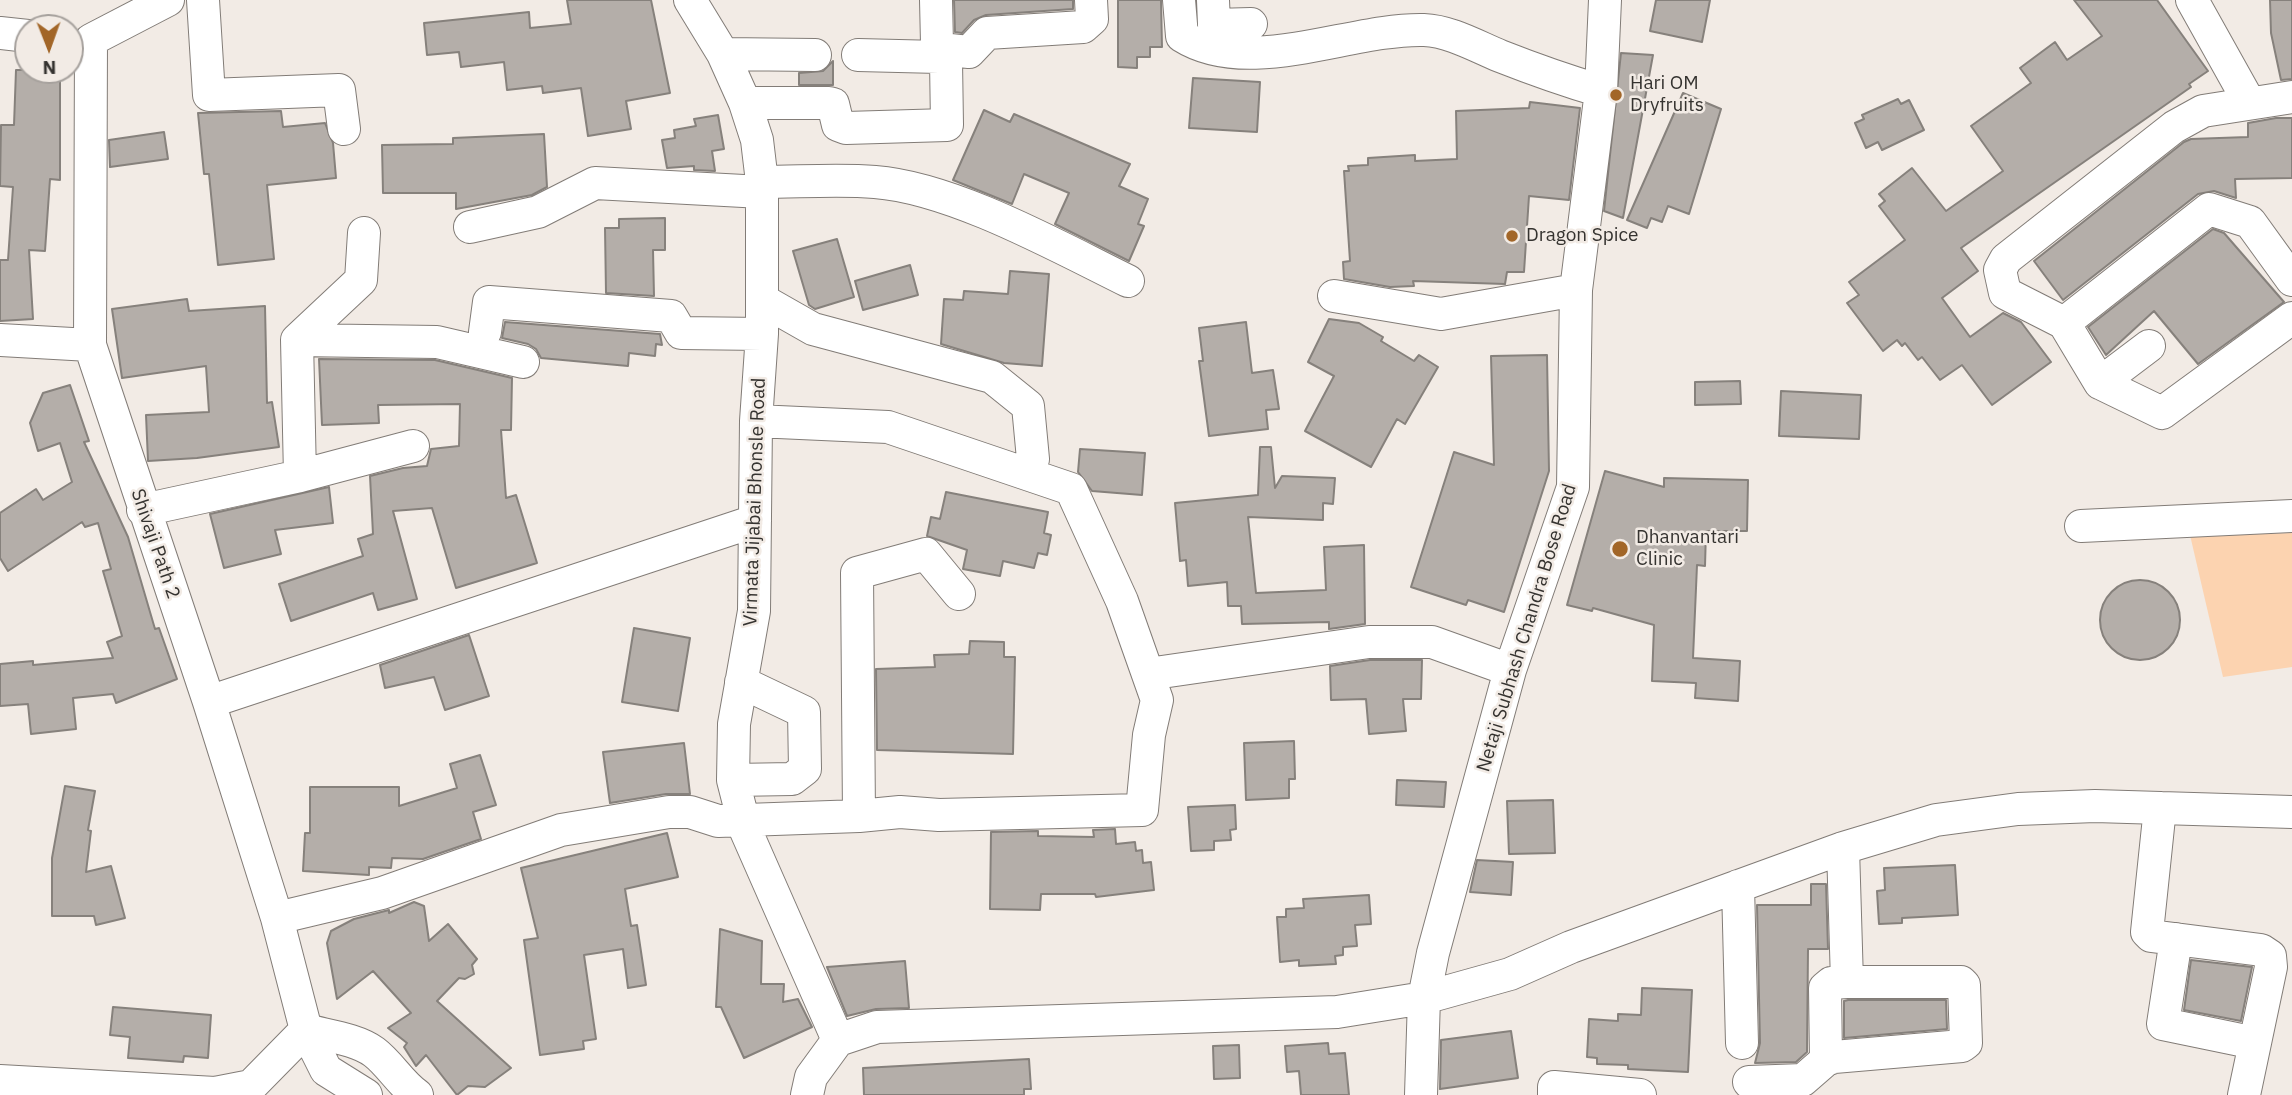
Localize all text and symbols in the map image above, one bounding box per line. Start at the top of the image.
north arrow [14,14,84,84]
text: N [42,56,56,80]
place label: Hari OM Dryfruits [1630,73,1704,117]
marker: Hari OM Dryfruits [1608,87,1624,103]
place label: Dragon Spice [1526,225,1638,247]
marker: Dragon Spice [1504,228,1520,244]
street label: Virmata Jijabai Bhonsle Road [739,377,771,627]
street label: Netaji Subhash Chandra Bose Road [1472,481,1582,775]
street label: Shivaji Path 2 [126,486,184,602]
place label: Dhanvantari Clinic [1636,527,1739,571]
marker: Dhanvantari Clinic [1610,539,1630,559]

